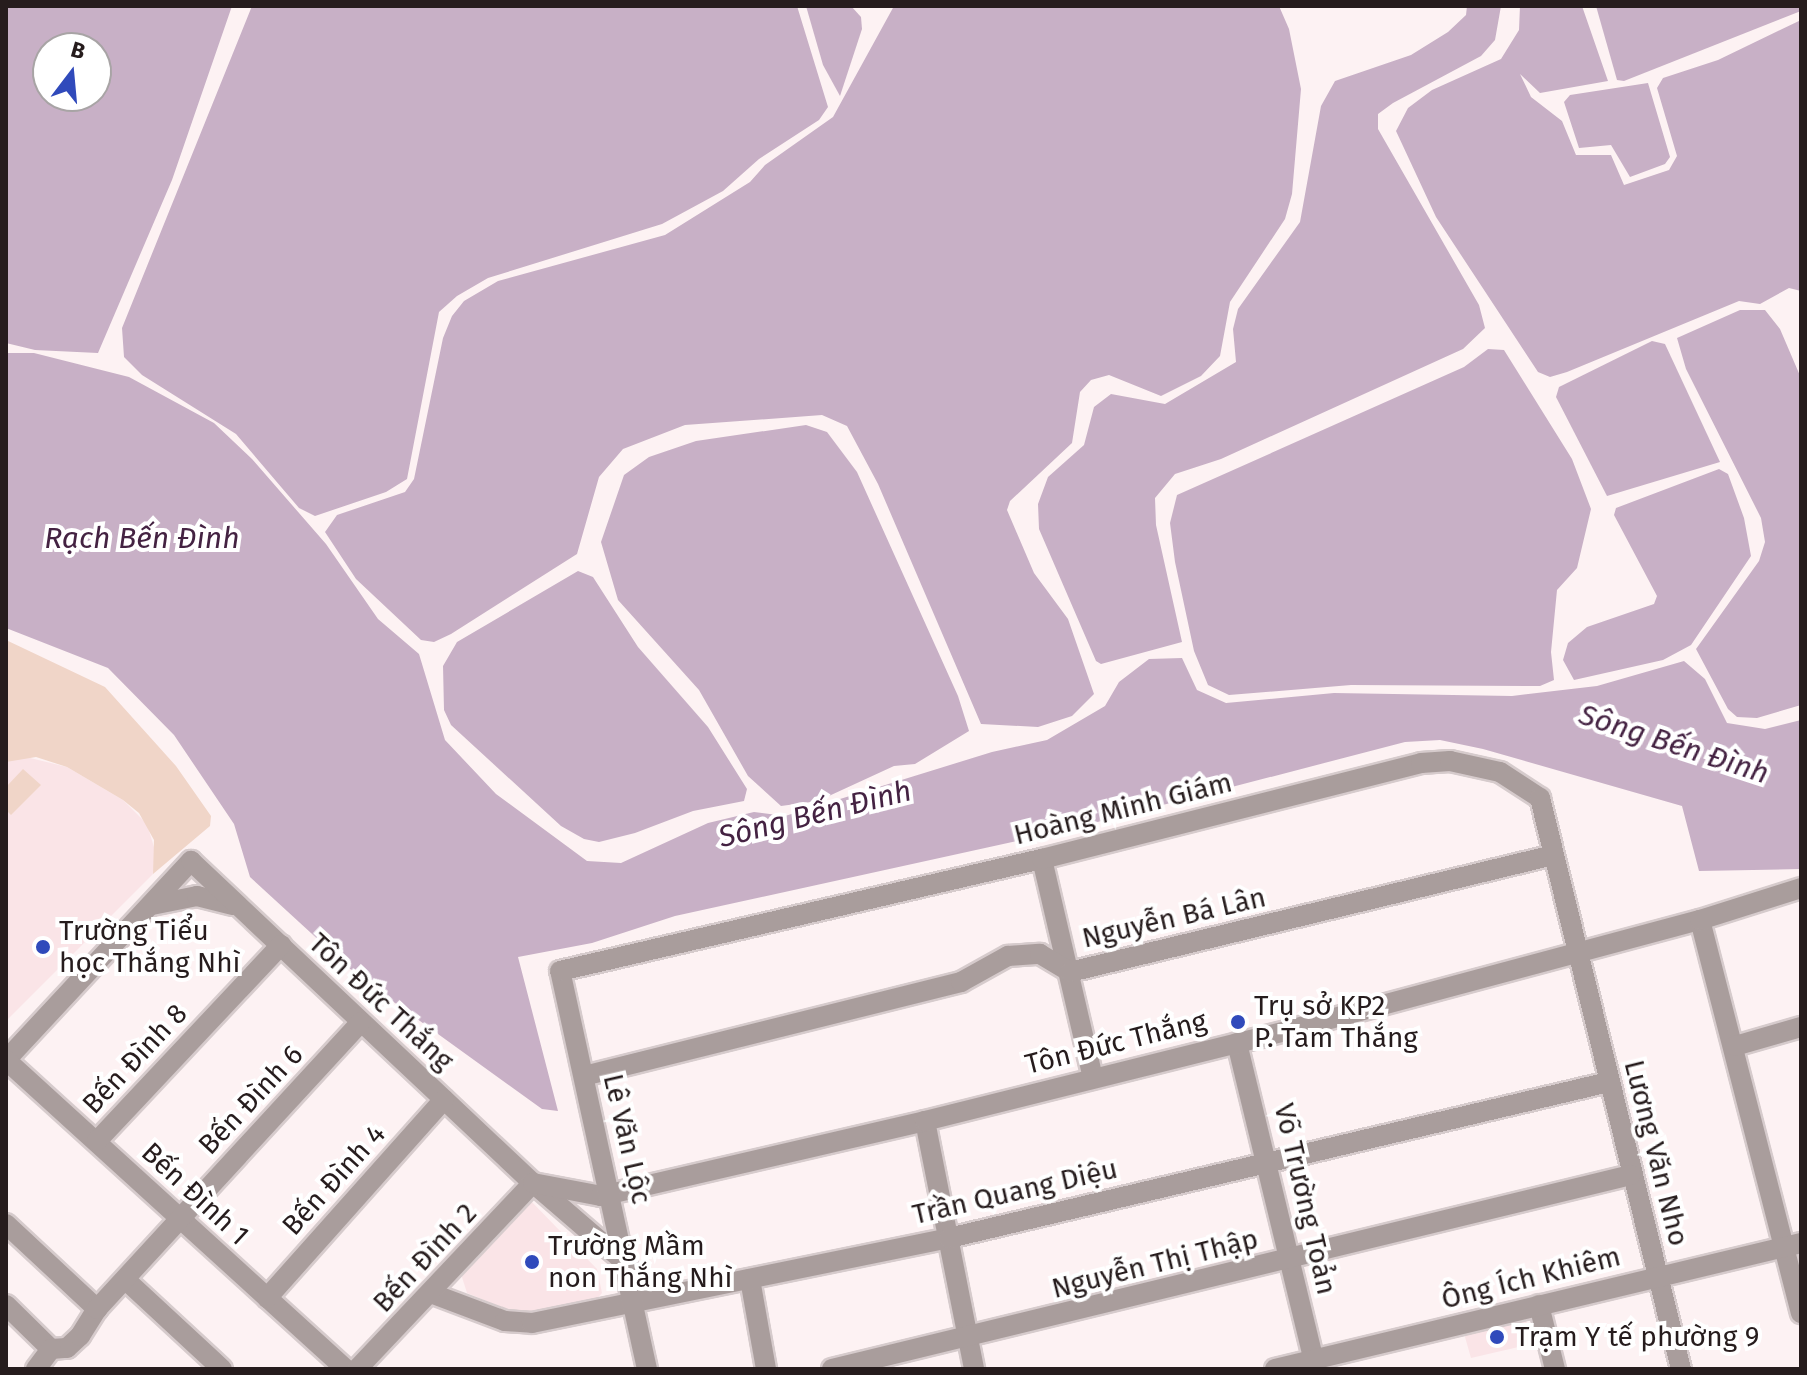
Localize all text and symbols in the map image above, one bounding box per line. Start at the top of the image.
north arrow [32,32,112,112]
text: B [68,36,88,65]
water label: Rạch Bến Đình [44,520,240,556]
water label: Sông Bến Đình [1575,696,1773,792]
street label: Hoàng Minh Giám [1011,766,1235,852]
water label: Sông Bến Đình [715,773,915,855]
street label: Nguyễn Bá Lân [1079,881,1269,955]
place label: Trường Tiểu học Thắng Nhì [59,914,240,980]
street label: Tôn Đức Thắng [302,926,460,1078]
marker: Trường Tiểu học Thắng Nhì [34,938,52,956]
place label: Trụ sở KP2 P. Tam Thắng [1254,989,1418,1055]
street label: Bến Đình 8 [76,997,194,1121]
street label: Tôn Đức Thắng [1022,1004,1210,1082]
marker: Trụ sở KP2 P. Tam Thắng [1229,1013,1247,1031]
street label: Bến Đình 6 [192,1038,310,1162]
street label: Lương Văn Nho [1617,1057,1695,1249]
street label: Lê Văn Lộc [596,1071,658,1207]
street label: Võ Trường Toản [1267,1100,1343,1298]
street label: Bến Đình 4 [276,1118,392,1242]
street label: Bến Đình 1 [134,1136,256,1252]
street label: Trần Quang Diệu [909,1152,1121,1232]
street label: Bến Đình 2 [366,1197,484,1319]
street label: Nguyễn Thị Thập [1048,1222,1262,1306]
place label: Trường Mầm non Thắng Nhì [548,1229,733,1295]
street label: Ông Ích Khiêm [1438,1240,1624,1316]
marker: Trường Mầm non Thắng Nhì [523,1253,541,1271]
place label: Trạm Y tế phường 9 [1515,1320,1759,1354]
marker: Trạm Y tế phường 9 [1486,1326,1508,1348]

